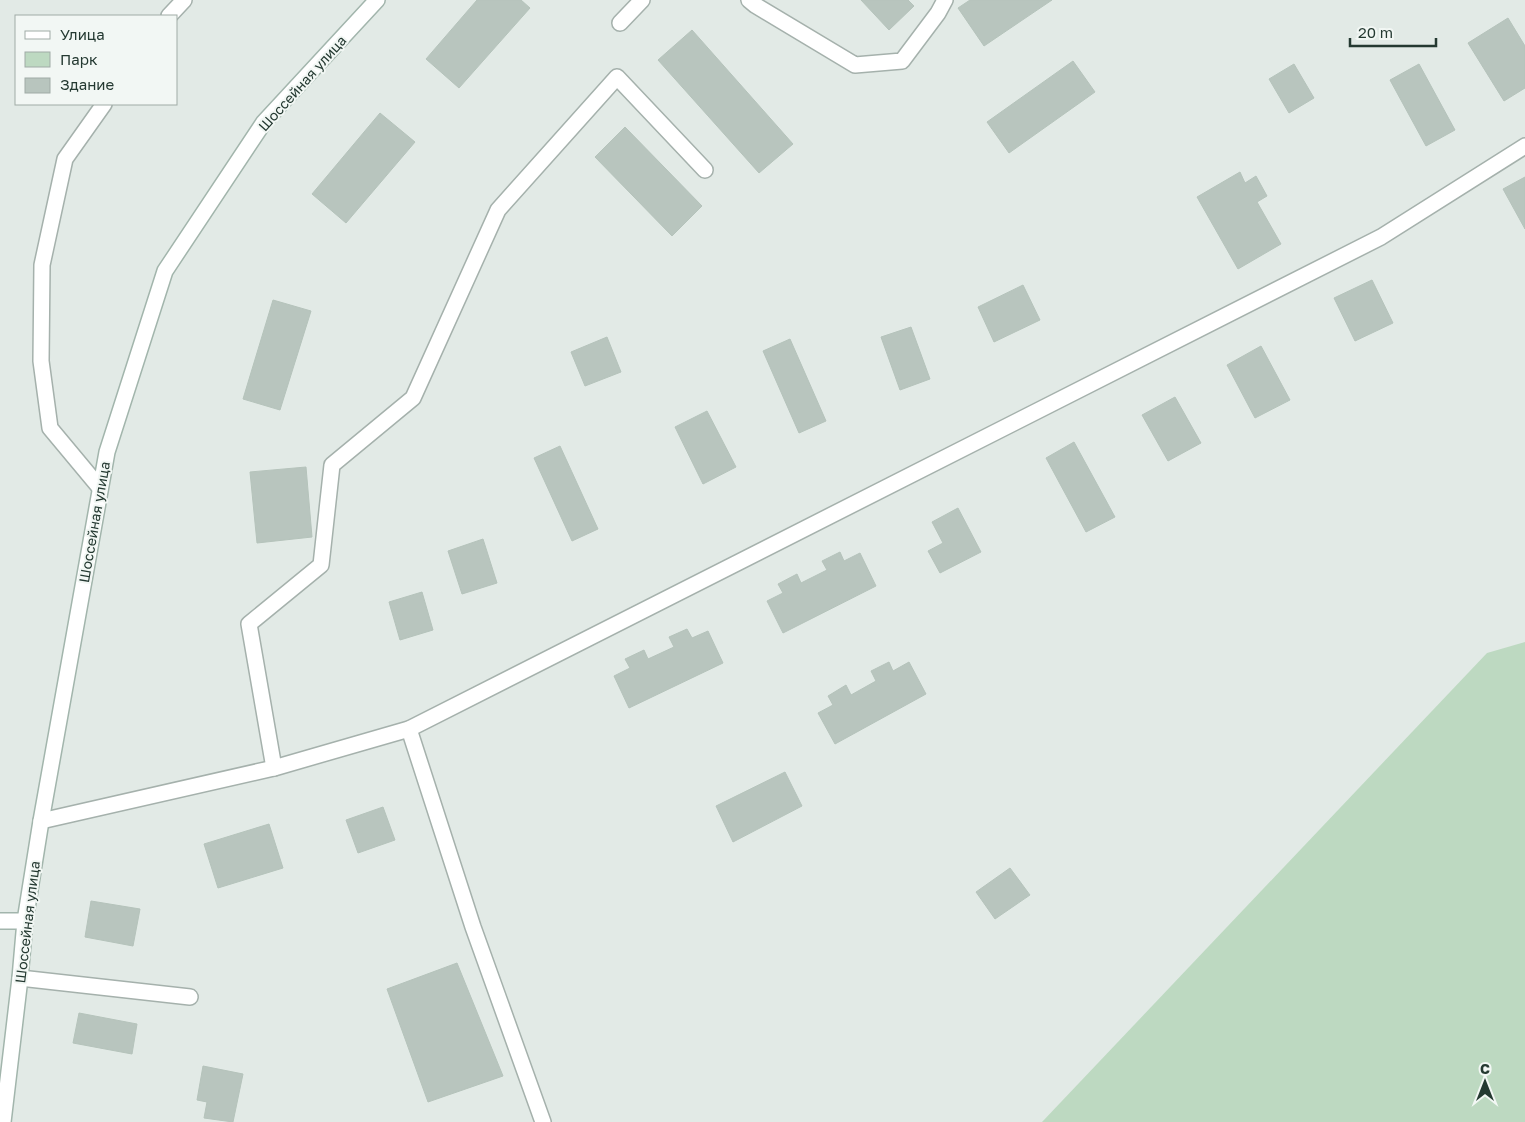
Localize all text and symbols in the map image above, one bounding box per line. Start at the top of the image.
legend [15,15,178,105]
scale bar [1350,15,1436,47]
text: 20 m [1358,23,1393,41]
text: Улица [60,25,105,43]
street label: Шоссейная улица [255,32,349,134]
text: Парк [60,50,98,68]
text: Здание [60,75,114,93]
street label: Шоссейная улица [75,460,113,584]
street label: Шоссейная улица [11,860,43,984]
north arrow [1460,1057,1510,1107]
text: С [1480,1060,1490,1077]

